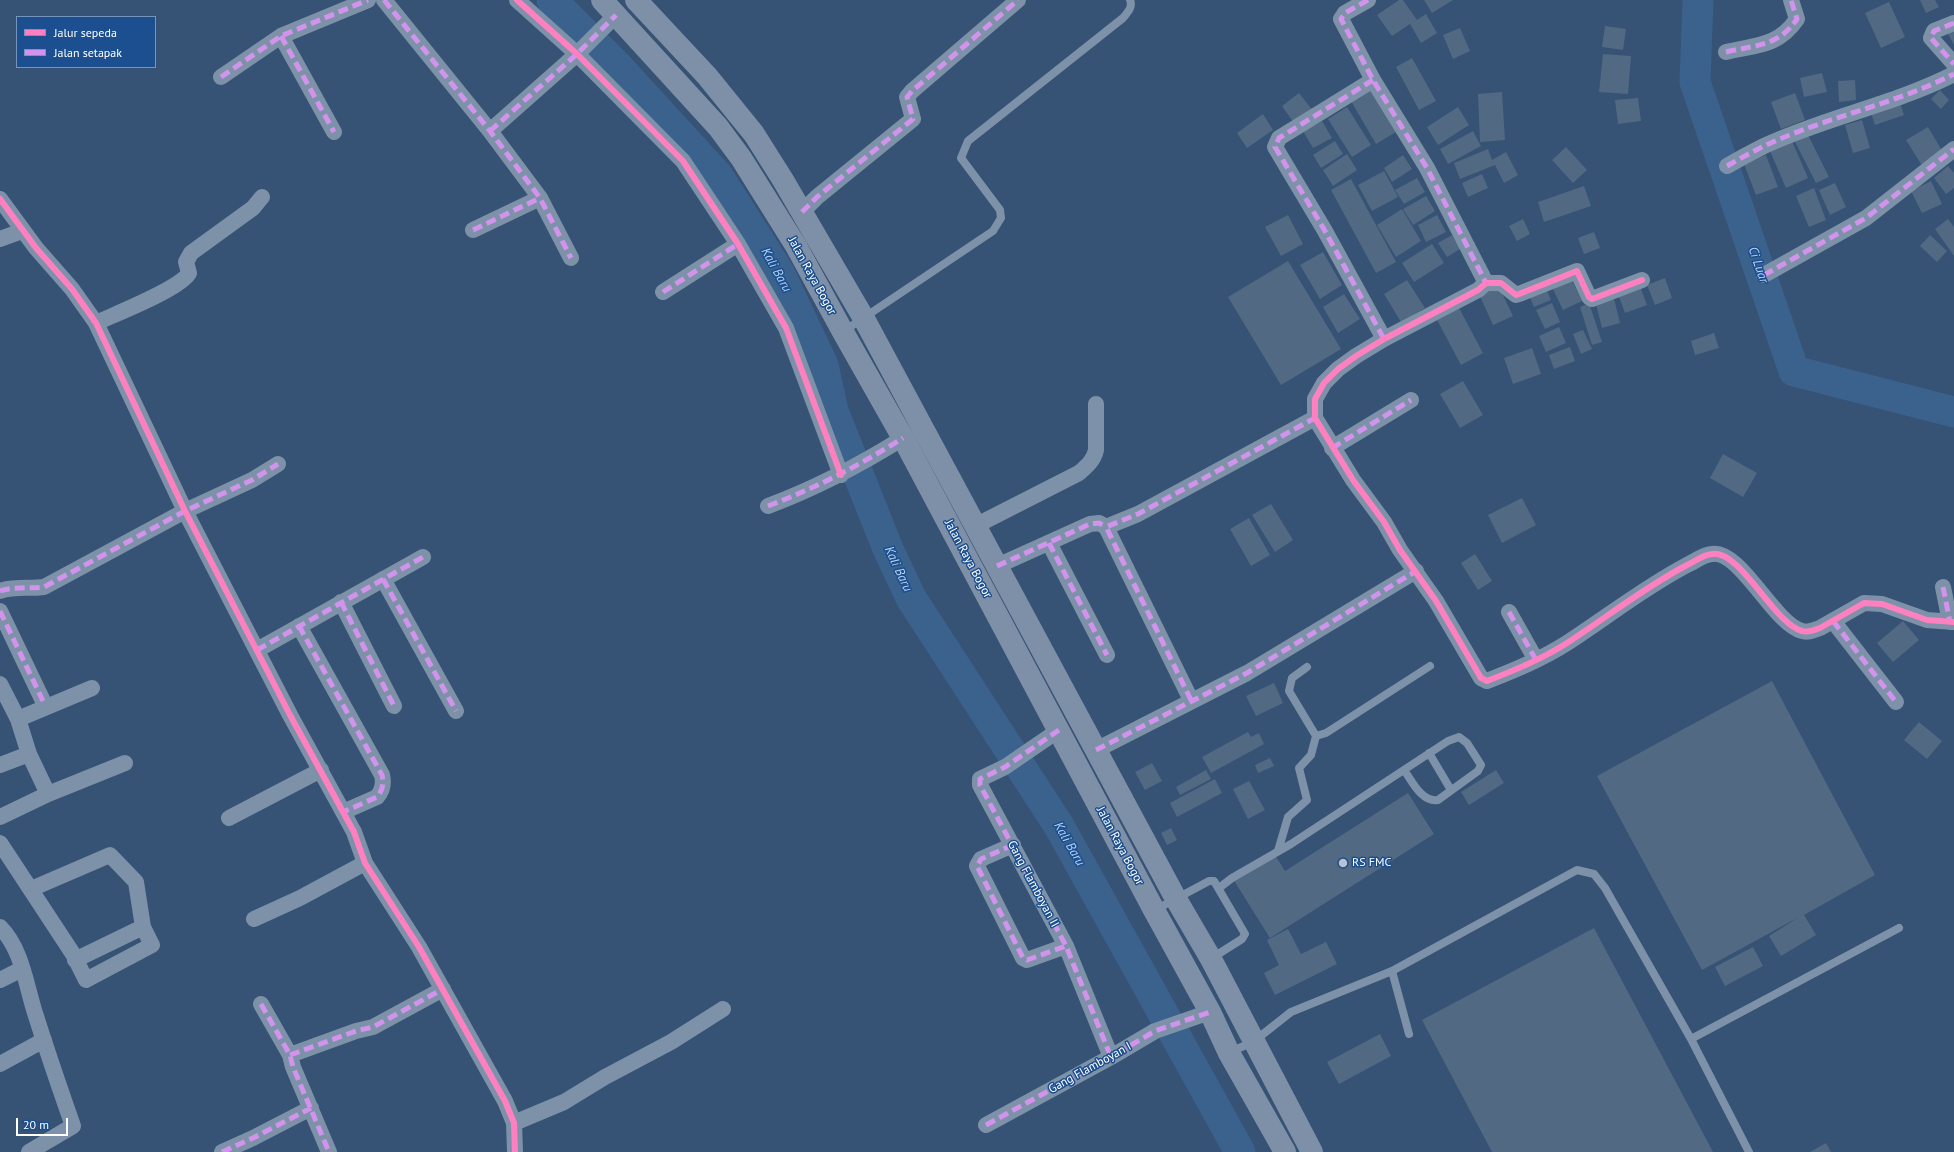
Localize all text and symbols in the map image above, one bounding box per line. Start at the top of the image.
legend [16,16,156,68]
text: Jalur sepeda [54,25,117,40]
text: Jalan setapak [54,45,122,60]
street label: Jalan Raya Bogor [785,235,839,317]
water label: Kali Baru [757,245,795,295]
water label: Ci Luar [1745,245,1771,285]
street label: Jalan Raya Bogor [941,517,995,601]
water label: Kali Baru [881,544,915,594]
street label: Jalan Raya Bogor [1093,804,1147,888]
water label: Kali Baru [1050,819,1088,869]
street label: Gang Flamboyan II [1004,838,1062,930]
place label: RS FMC [1352,856,1391,870]
marker: RS FMC [1337,857,1349,869]
street label: Gang Flamboyan I [1046,1039,1134,1097]
scale bar [18,1110,70,1136]
text: 20 m [23,1117,49,1132]

